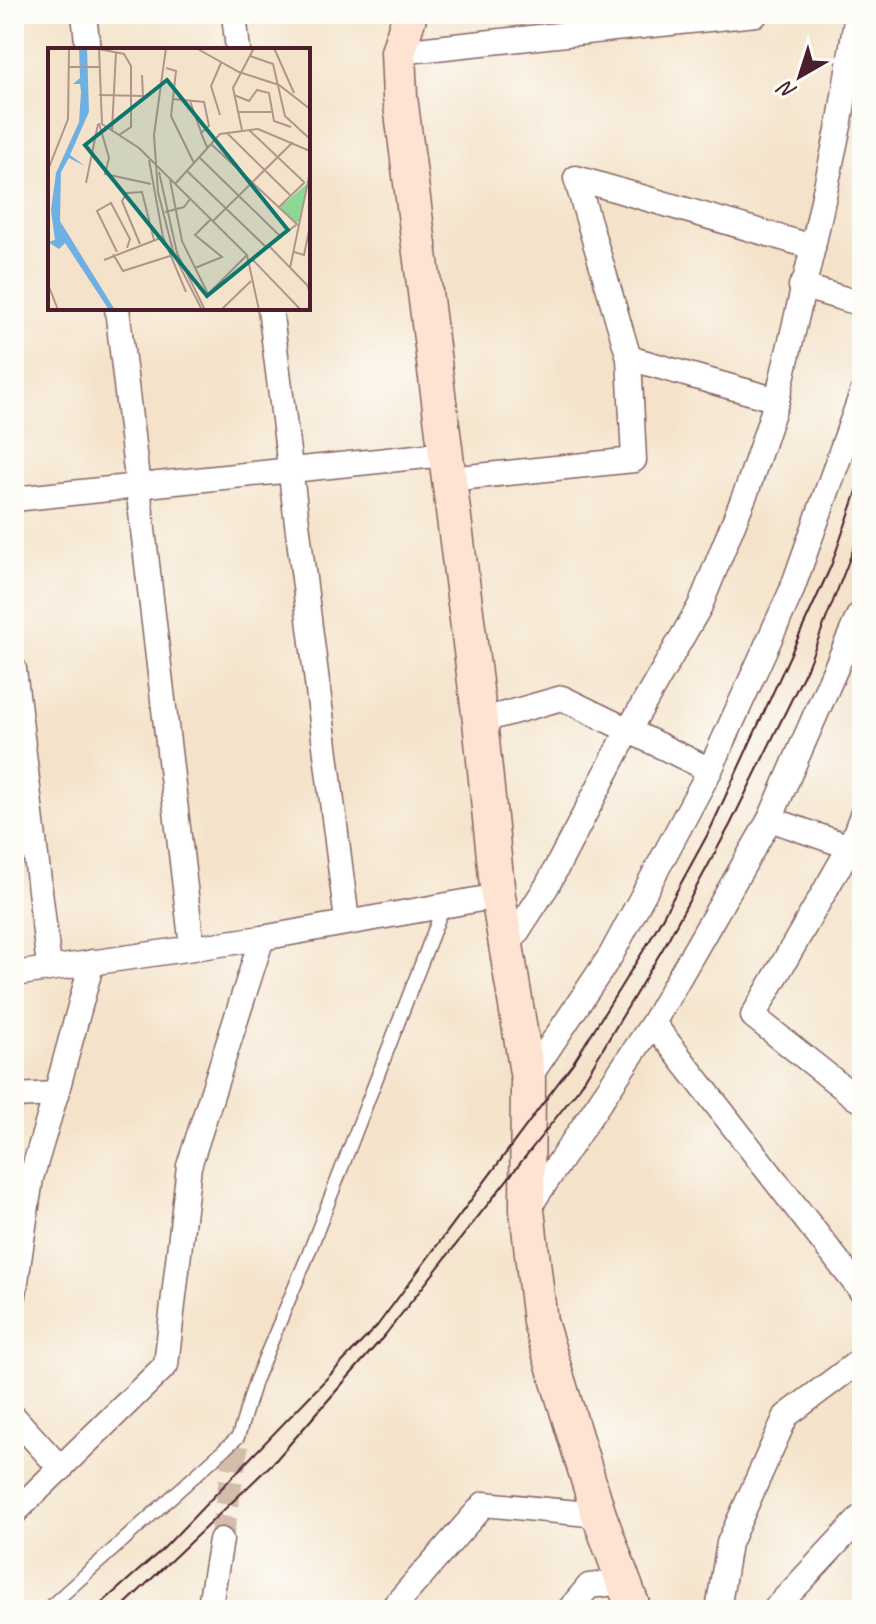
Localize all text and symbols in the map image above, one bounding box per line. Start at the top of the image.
north arrow [760,36,840,116]
inset map [48,48,310,310]
text: N [771,73,802,106]

